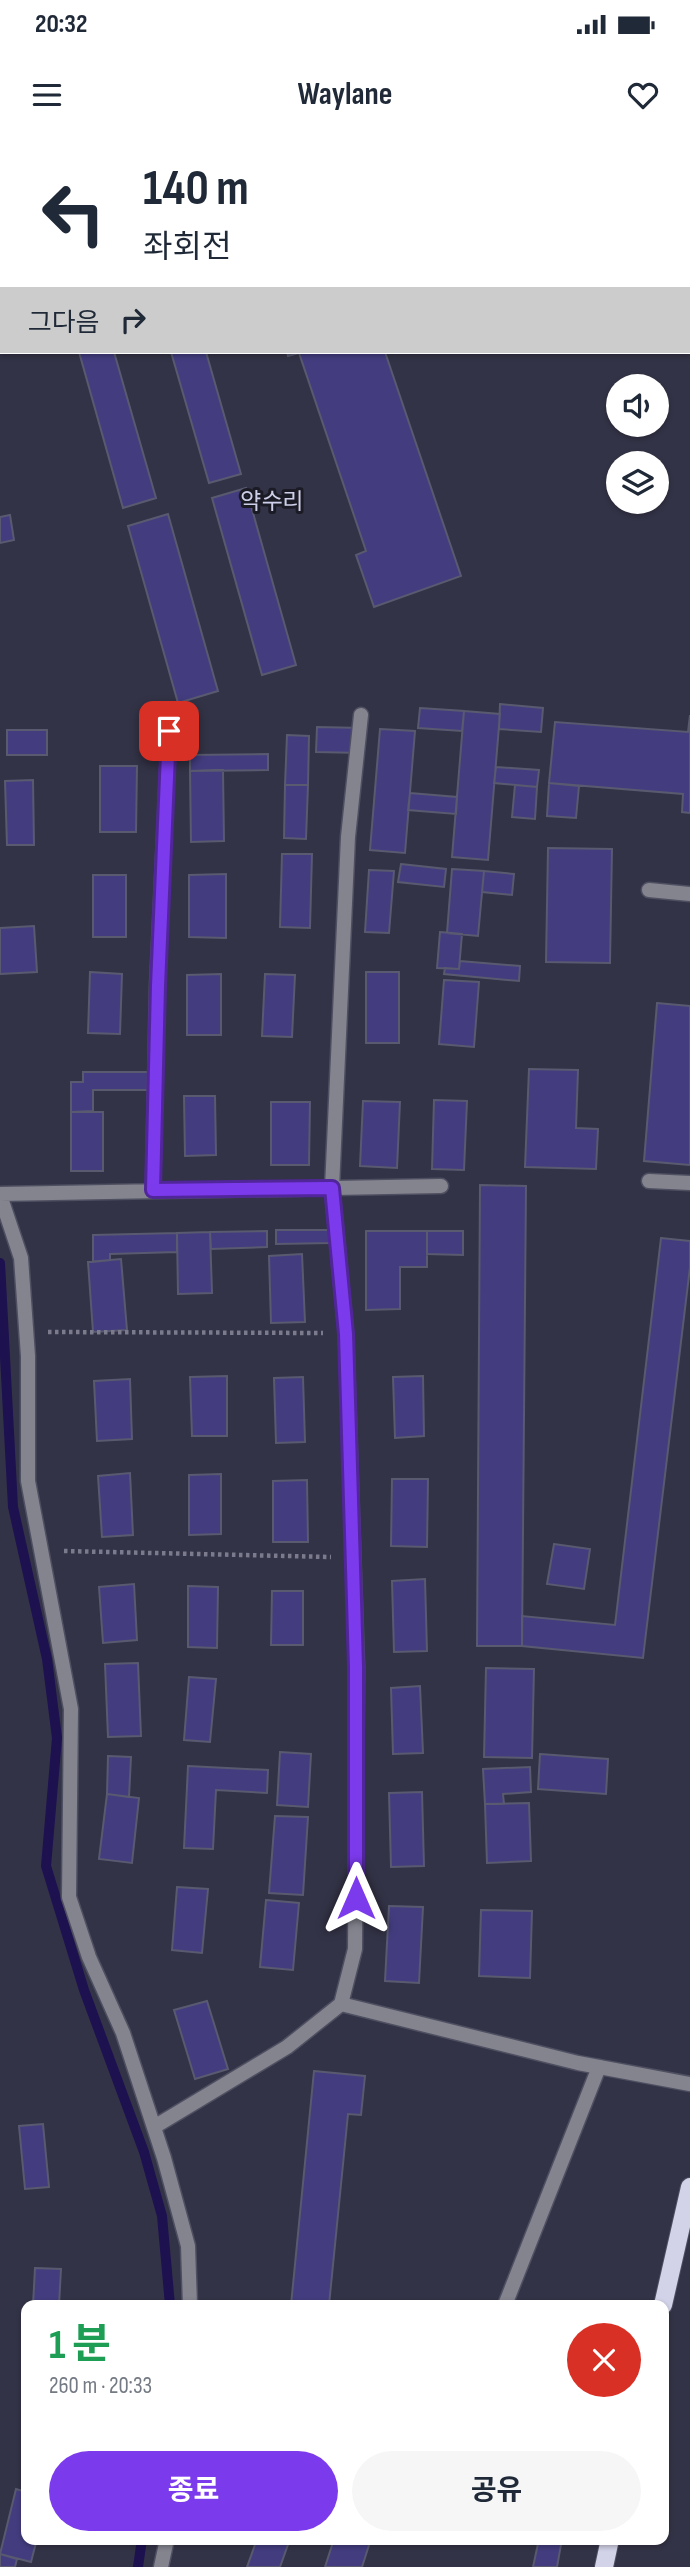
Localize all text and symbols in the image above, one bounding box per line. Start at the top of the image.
text: 20:32 [35,9,87,40]
text: Waylane [297,75,393,114]
icon: menu [28,76,66,114]
icon: heart [624,76,662,114]
text: 140 m [143,160,249,219]
icon: left [28,168,119,259]
text: 좌회전 [143,228,231,267]
icon: right [114,301,152,339]
text: 그다음 [28,308,100,339]
map controls [606,374,669,514]
button: sound [606,374,669,437]
button: layers [606,451,669,514]
district label: 약수리 [240,488,304,516]
pin [139,701,199,761]
icon: arrive [150,712,188,750]
position arrow [319,1861,393,1935]
text: 1 분 [49,2320,111,2371]
button: close [567,2323,641,2397]
text: 260 m · 20:33 [49,2372,152,2400]
button: 종료 [49,2451,338,2531]
button: 공유 [352,2451,641,2531]

